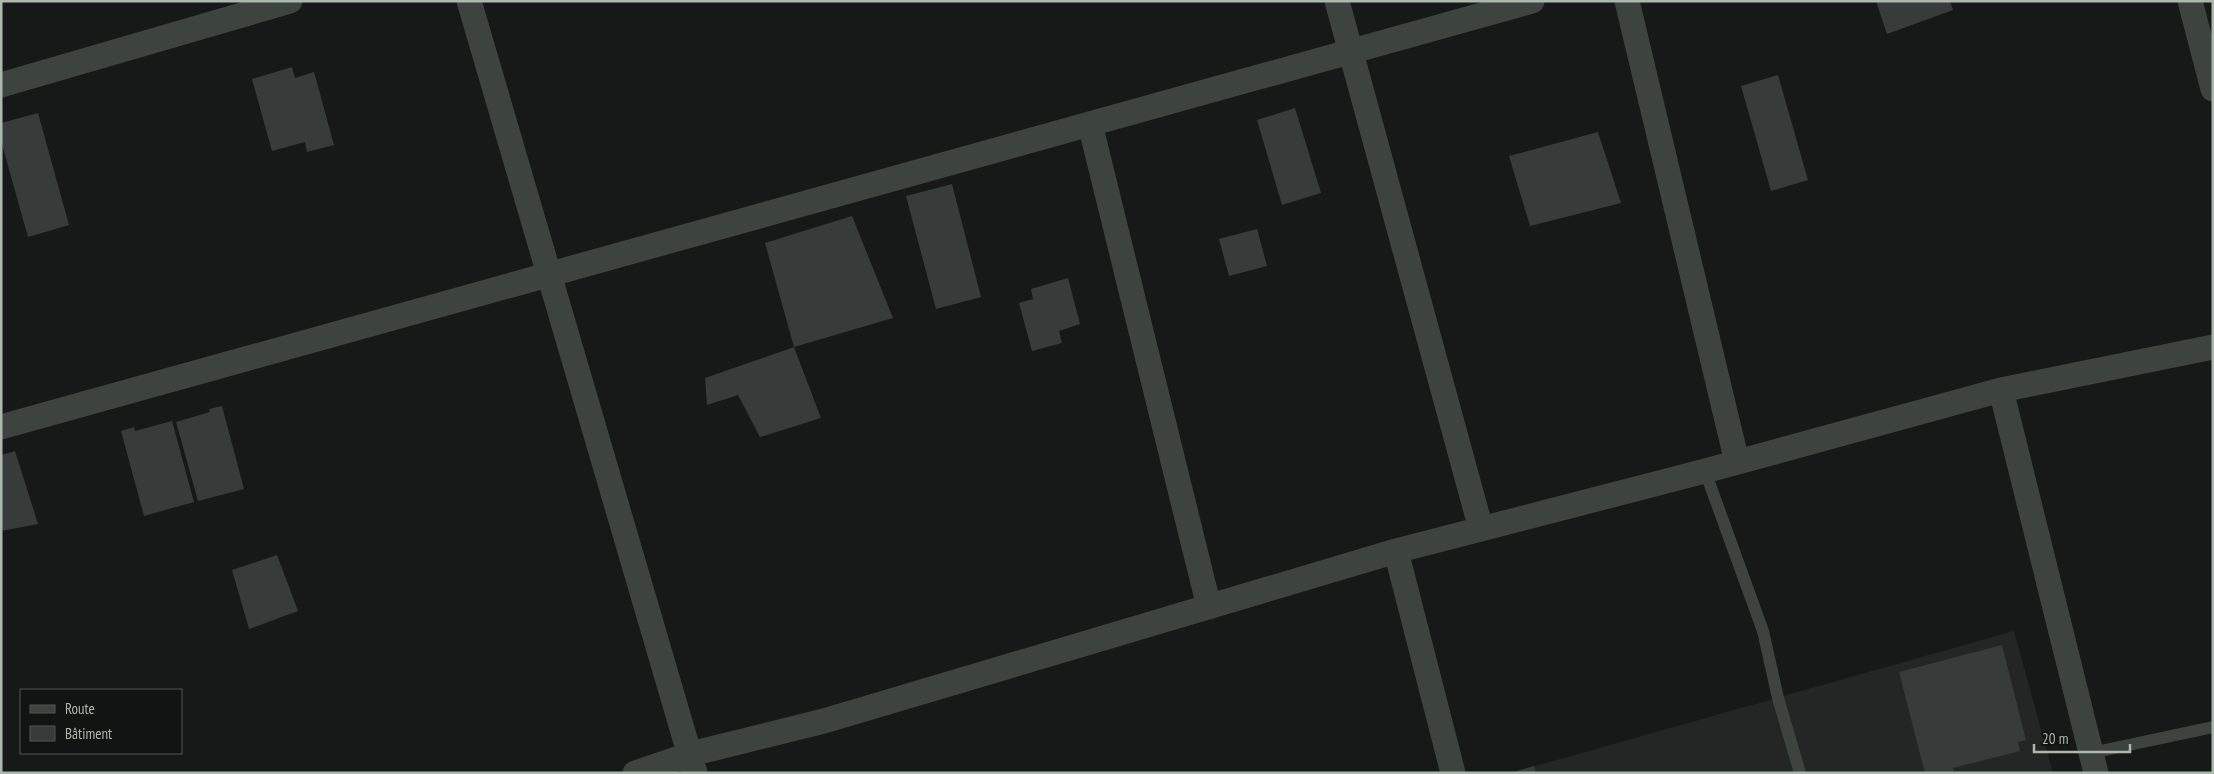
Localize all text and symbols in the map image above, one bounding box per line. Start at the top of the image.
legend [20,689,182,754]
text: Route [65,699,95,718]
scale bar [2034,722,2130,754]
text: Bâtiment [65,724,112,743]
text: 20 m [2042,729,2068,748]

